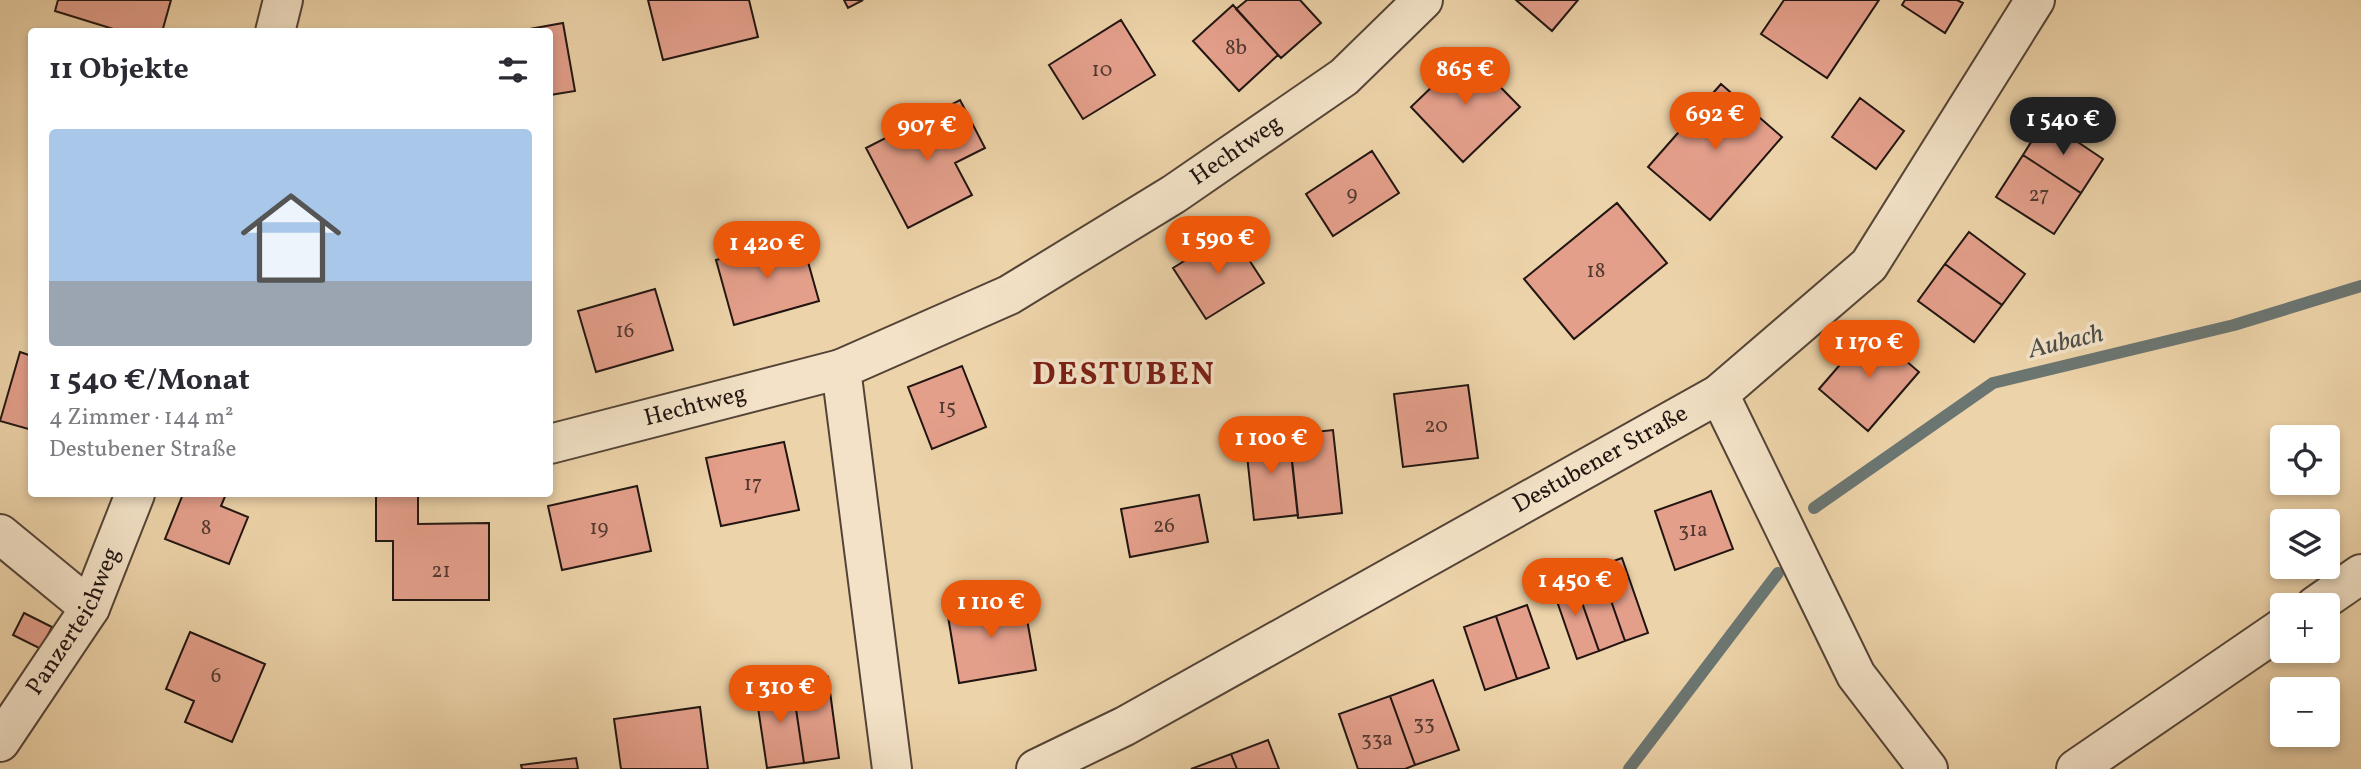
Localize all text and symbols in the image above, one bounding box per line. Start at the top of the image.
house number: 8b [1225,34,1247,63]
pin: 865 € [1416,48,1514,107]
text: 11 Objekte [49,49,189,91]
icon: filters [494,51,532,89]
text: 865 € [1436,54,1494,86]
house number: 10 [1092,56,1112,85]
pin: 692 € [1666,92,1764,152]
pin: 1 540 € [1998,97,2128,157]
text: 692 € [1686,99,1744,131]
pin: 907 € [878,104,976,163]
text: 1 540 € [2026,104,2100,136]
street label: Hechtweg [1184,107,1289,195]
text: 907 € [897,110,957,142]
icon: home [228,175,354,301]
house number: 9 [1347,180,1358,209]
house number: 27 [2029,181,2049,210]
pin: 1 590 € [1153,216,1283,276]
pin: 1 420 € [702,222,832,281]
text: 1 590 € [1181,223,1255,255]
text: 1 420 € [729,228,805,260]
house number: 18 [1587,257,1605,286]
water label: Aubach [2024,316,2107,368]
house number: 16 [616,317,634,346]
pin: 1 170 € [1804,320,1934,380]
text: 1 170 € [1834,327,1904,359]
district label: DESTUBEN [1032,354,1216,398]
text: 1 540 €/Monat [49,360,250,402]
street label: Hechtweg [640,377,750,436]
house number: 15 [938,393,956,422]
street label: Destubener Straße [1507,397,1695,523]
text: 4 Zimmer · 144 m² [49,402,234,434]
house number: 20 [1424,412,1448,441]
pin: 1 100 € [1206,416,1336,476]
text: 1 100 € [1234,423,1308,455]
map controls [2270,425,2340,747]
button: locate [2270,425,2340,495]
text: Destubener Straße [49,434,236,466]
house number: 17 [744,470,762,499]
button: layers [2270,509,2340,579]
house number: 26 [1153,512,1175,541]
house number: 8 [201,514,211,543]
house number: 19 [589,514,609,543]
house number: 31a [1678,516,1708,545]
street label: Panzerteichweg [19,543,129,703]
house number: 21 [431,557,451,586]
pin: 1 450 € [1510,558,1640,618]
text: 1 450 € [1538,565,1612,597]
pin: 1 110 € [926,580,1056,640]
text: 1 110 € [957,587,1025,619]
button: + [2270,593,2340,663]
house number: 6 [211,662,221,691]
pin: 1 310 € [715,666,845,725]
text: 1 310 € [745,672,815,704]
button: − [2270,677,2340,747]
house number: 33 [1413,709,1435,738]
house number: 33a [1361,725,1393,754]

